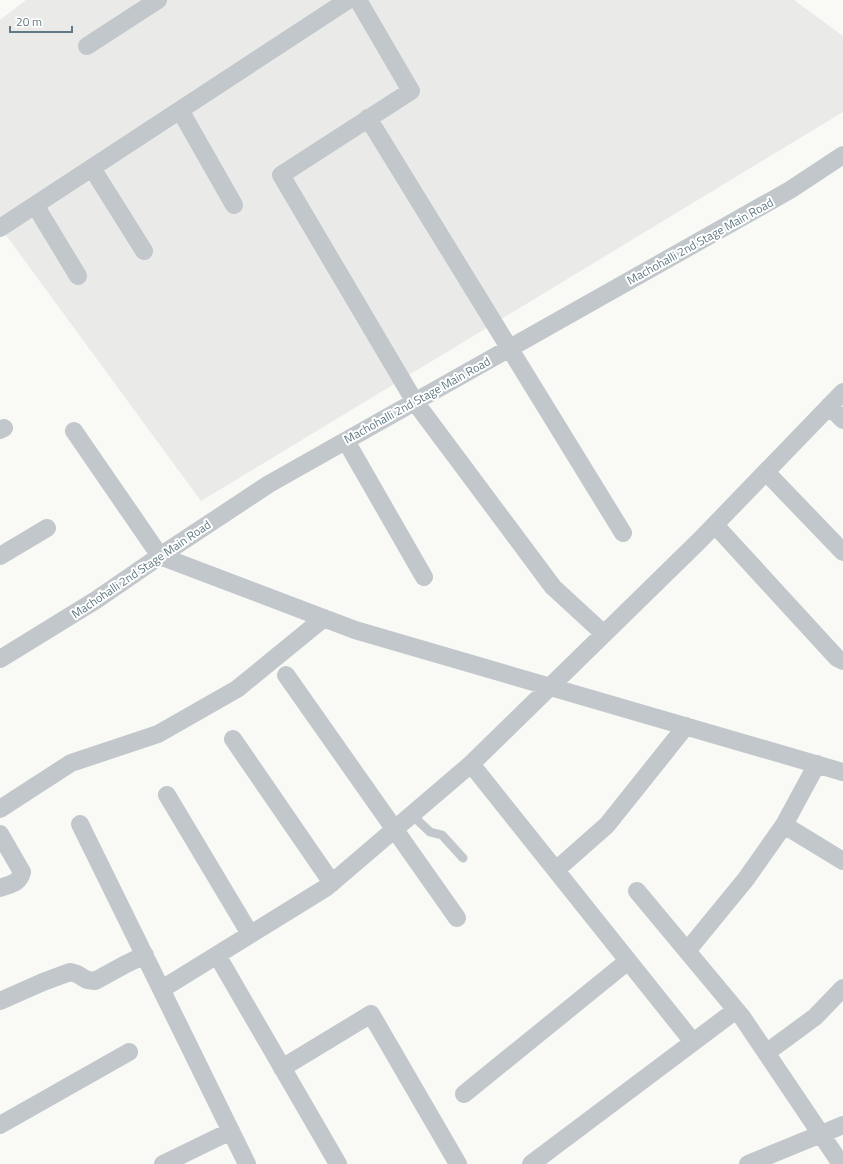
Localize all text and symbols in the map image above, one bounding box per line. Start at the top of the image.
scale bar [10,8,72,34]
text: 20 m [16,12,42,31]
street label: Machohalli 2nd Stage Main Road [623,193,777,289]
street label: Machohalli 2nd Stage Main Road [340,352,494,448]
street label: Machohalli 2nd Stage Main Road [67,515,215,623]

